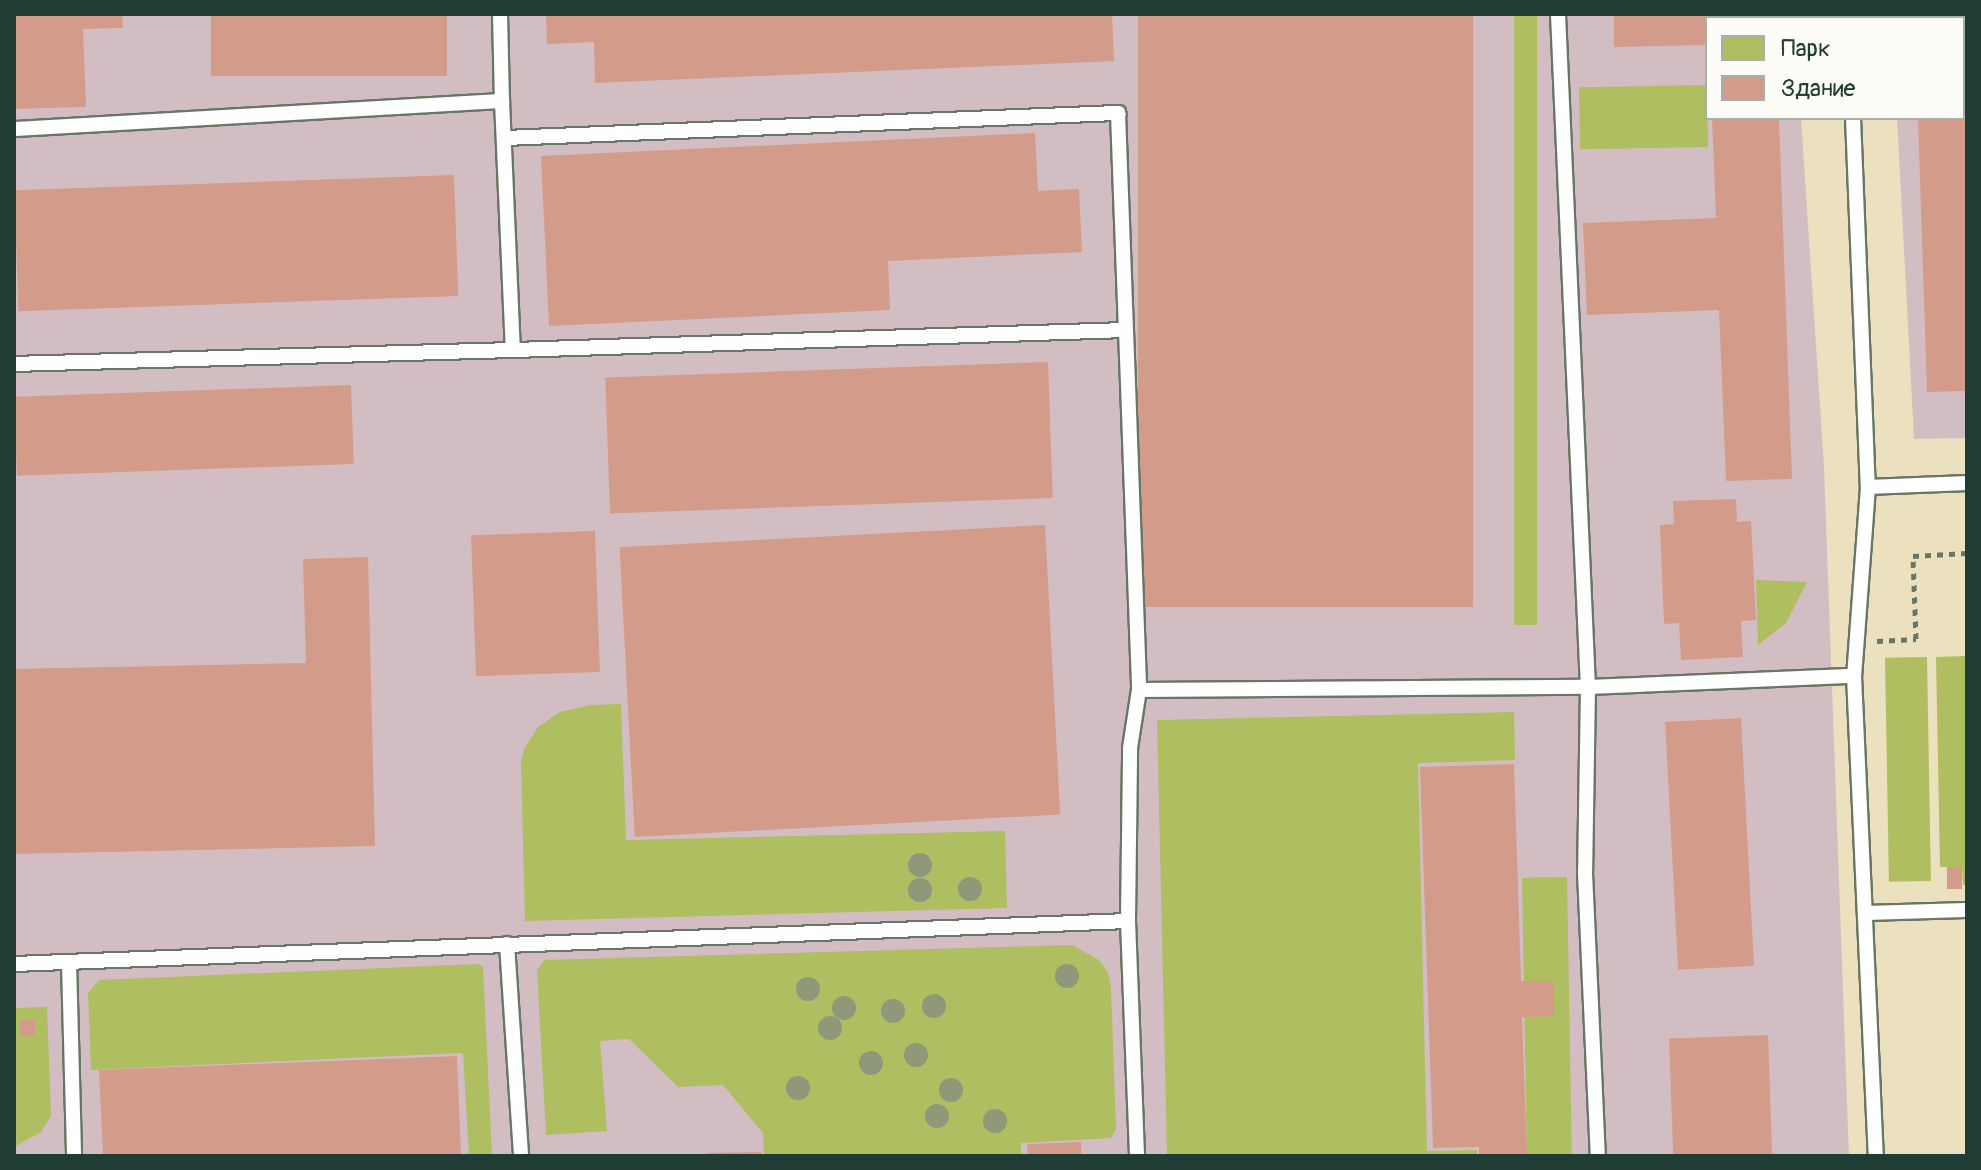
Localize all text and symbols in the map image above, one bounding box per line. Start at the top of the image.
legend [1705,16,1965,120]
text: Парк [1781,34,1830,63]
text: Здание [1781,74,1855,103]

